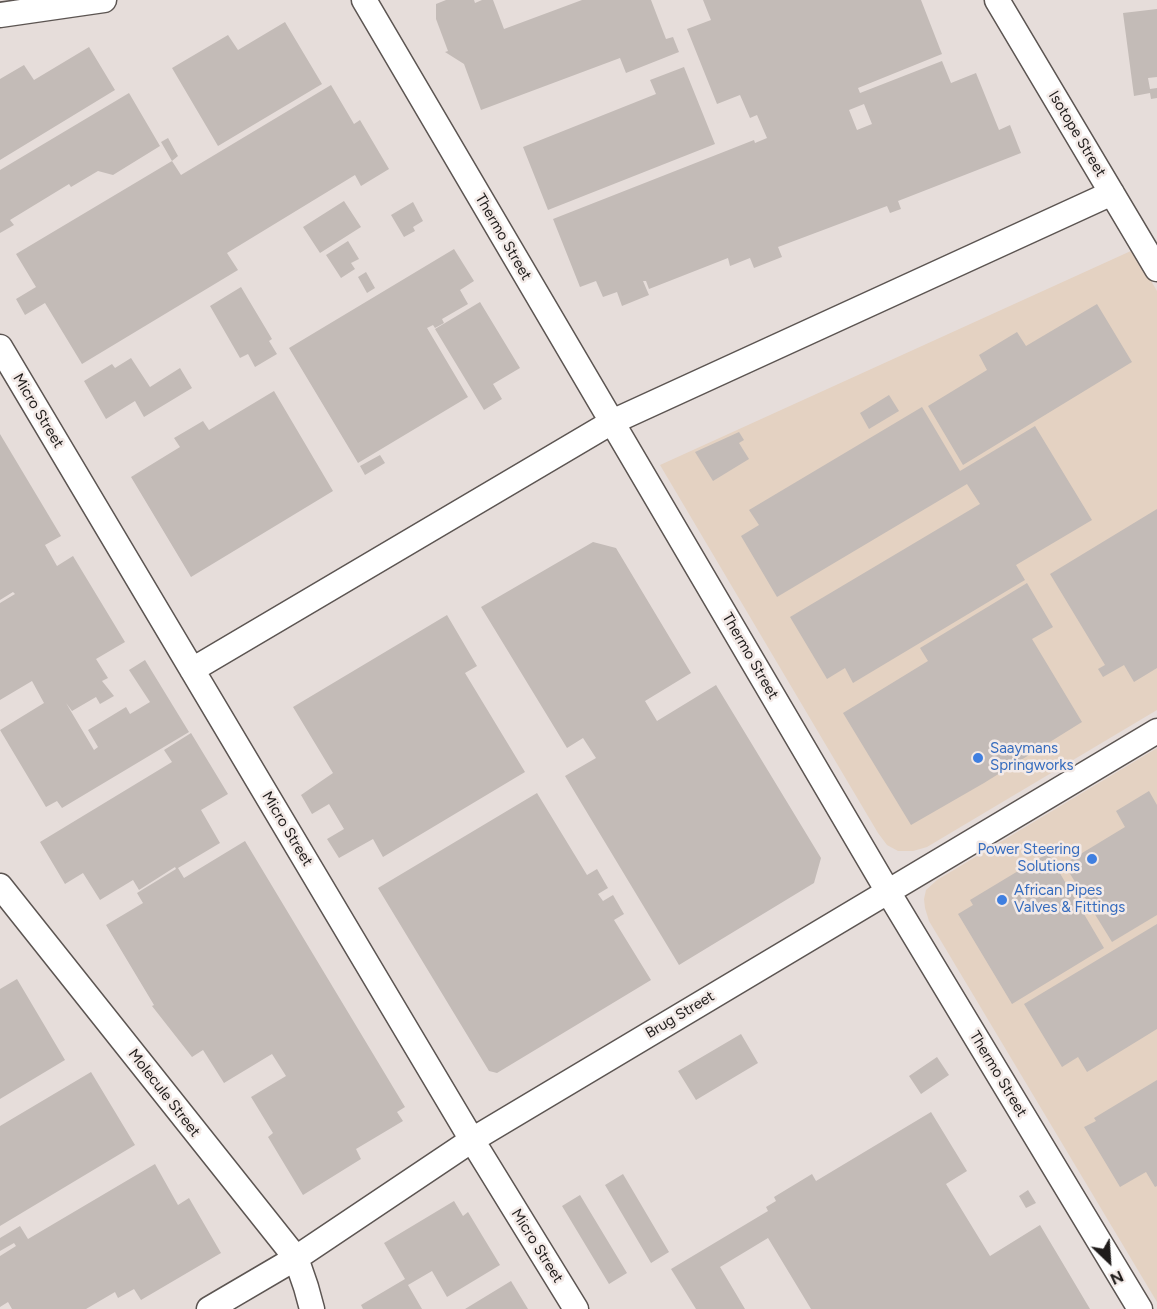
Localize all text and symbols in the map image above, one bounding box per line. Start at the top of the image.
street label: Isotope Street [1044,88,1110,180]
street label: Thermo Street [471,190,535,284]
street label: Micro Street [9,370,67,452]
street label: Thermo Street [718,609,782,703]
place label: Saaymans Springworks [990,740,1073,775]
marker: Saaymans Springworks [971,751,985,765]
street label: Micro Street [258,788,316,870]
place label: Power Steering Solutions [977,841,1080,876]
marker: Power Steering Solutions [1085,852,1099,866]
place label: African Pipes Valves & Fittings [1014,882,1125,917]
marker: African Pipes Valves & Fittings [995,893,1009,907]
street label: Brug Street [642,987,718,1043]
street label: Thermo Street [965,1028,1031,1120]
street label: Molecule Street [124,1045,204,1141]
street label: Micro Street [507,1206,567,1286]
north arrow [1079,1231,1139,1291]
text: N [1107,1267,1126,1289]

